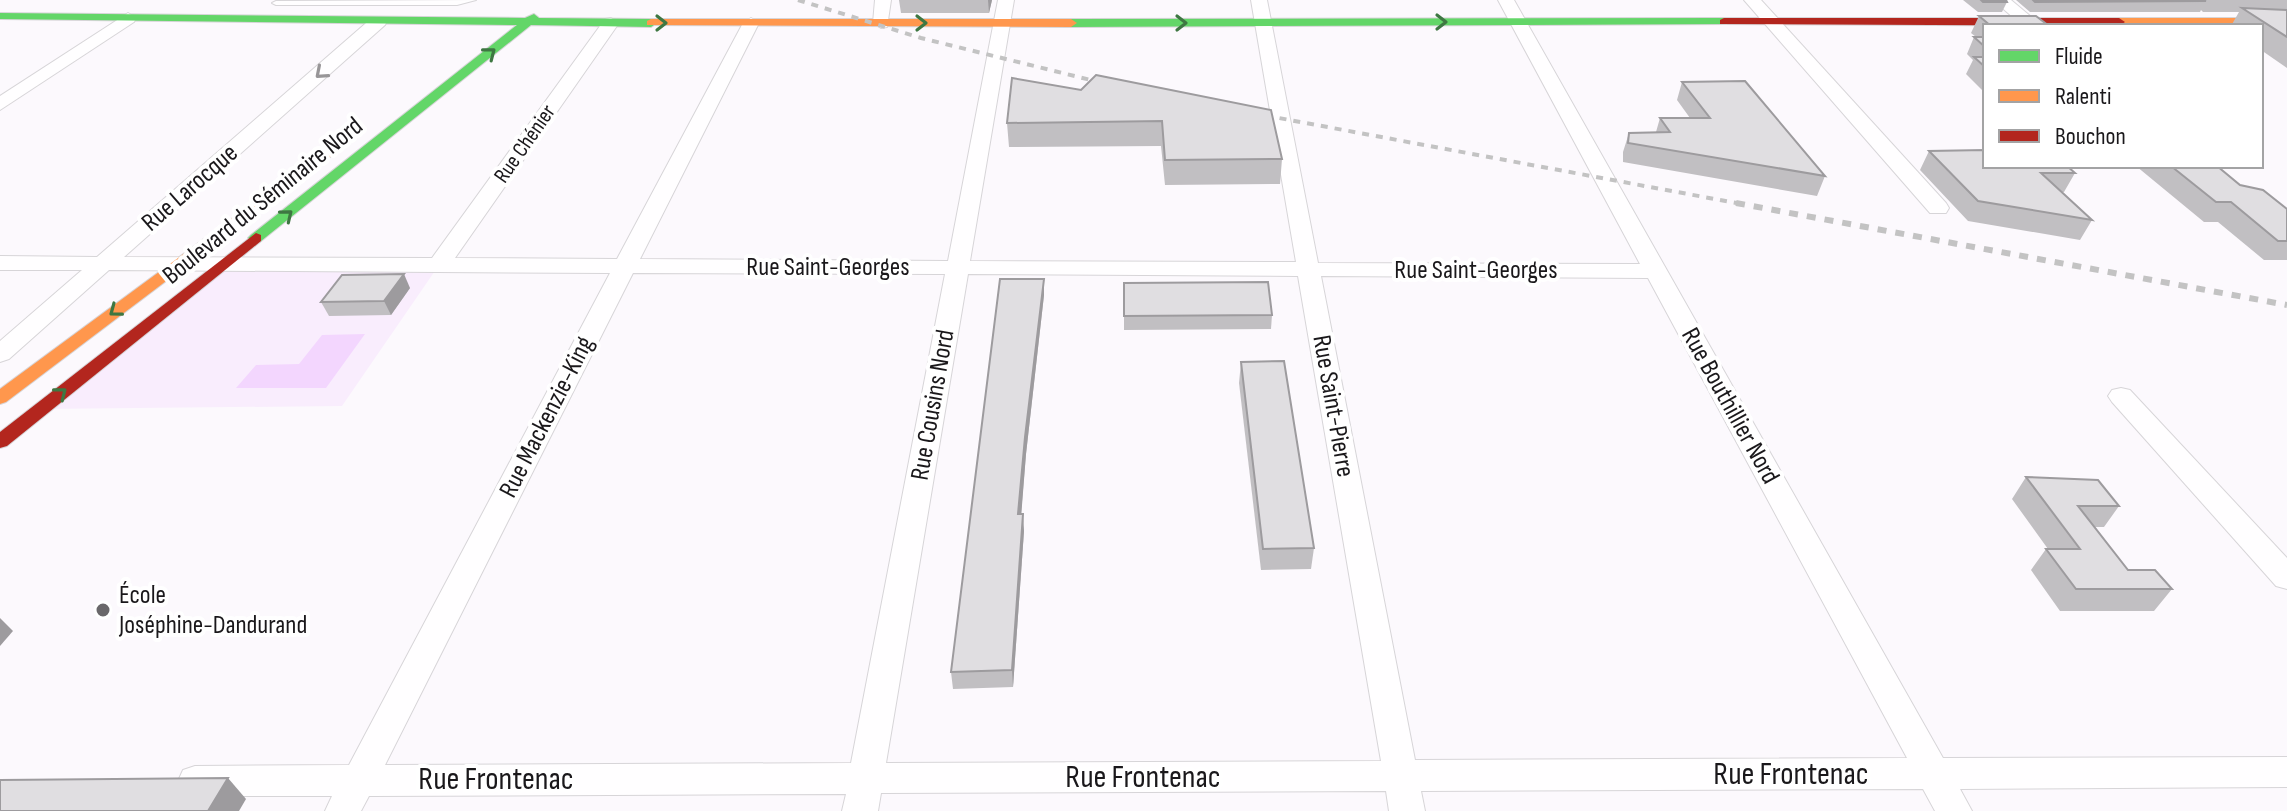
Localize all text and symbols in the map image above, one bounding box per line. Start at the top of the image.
one-way arrow [1435,13,1448,31]
one-way arrow [655,14,668,32]
one-way arrow [915,14,928,32]
one-way arrow [1175,14,1188,32]
legend [1983,24,2263,168]
text: Fluide [2055,42,2103,71]
one-way arrow [481,48,496,62]
one-way arrow [315,63,330,78]
text: Ralenti [2055,82,2111,111]
street label: Rue Chénier [488,100,562,188]
street label: Boulevard du Séminaire Nord [157,111,369,291]
text: Bouchon [2055,122,2126,151]
street label: Rue Larocque [136,138,244,238]
one-way arrow [278,211,293,225]
street label: Rue Saint-Georges [746,252,910,283]
street label: Rue Saint-Georges [1394,255,1558,286]
one-way arrow [109,302,124,316]
street label: Rue Bouthillier Nord [1674,323,1786,489]
street label: Rue Cousins Nord [905,327,961,483]
street label: Rue Mackenzie-King [493,331,601,503]
street label: Rue Saint-Pierre [1305,333,1361,479]
one-way arrow [52,389,67,403]
place label: École Joséphine-Dandurand [118,580,307,641]
marker: École Joséphine-Dandurand [94,601,112,619]
street label: Rue Frontenac [1713,755,1869,794]
street label: Rue Frontenac [1065,758,1221,797]
street label: Rue Frontenac [418,760,574,799]

